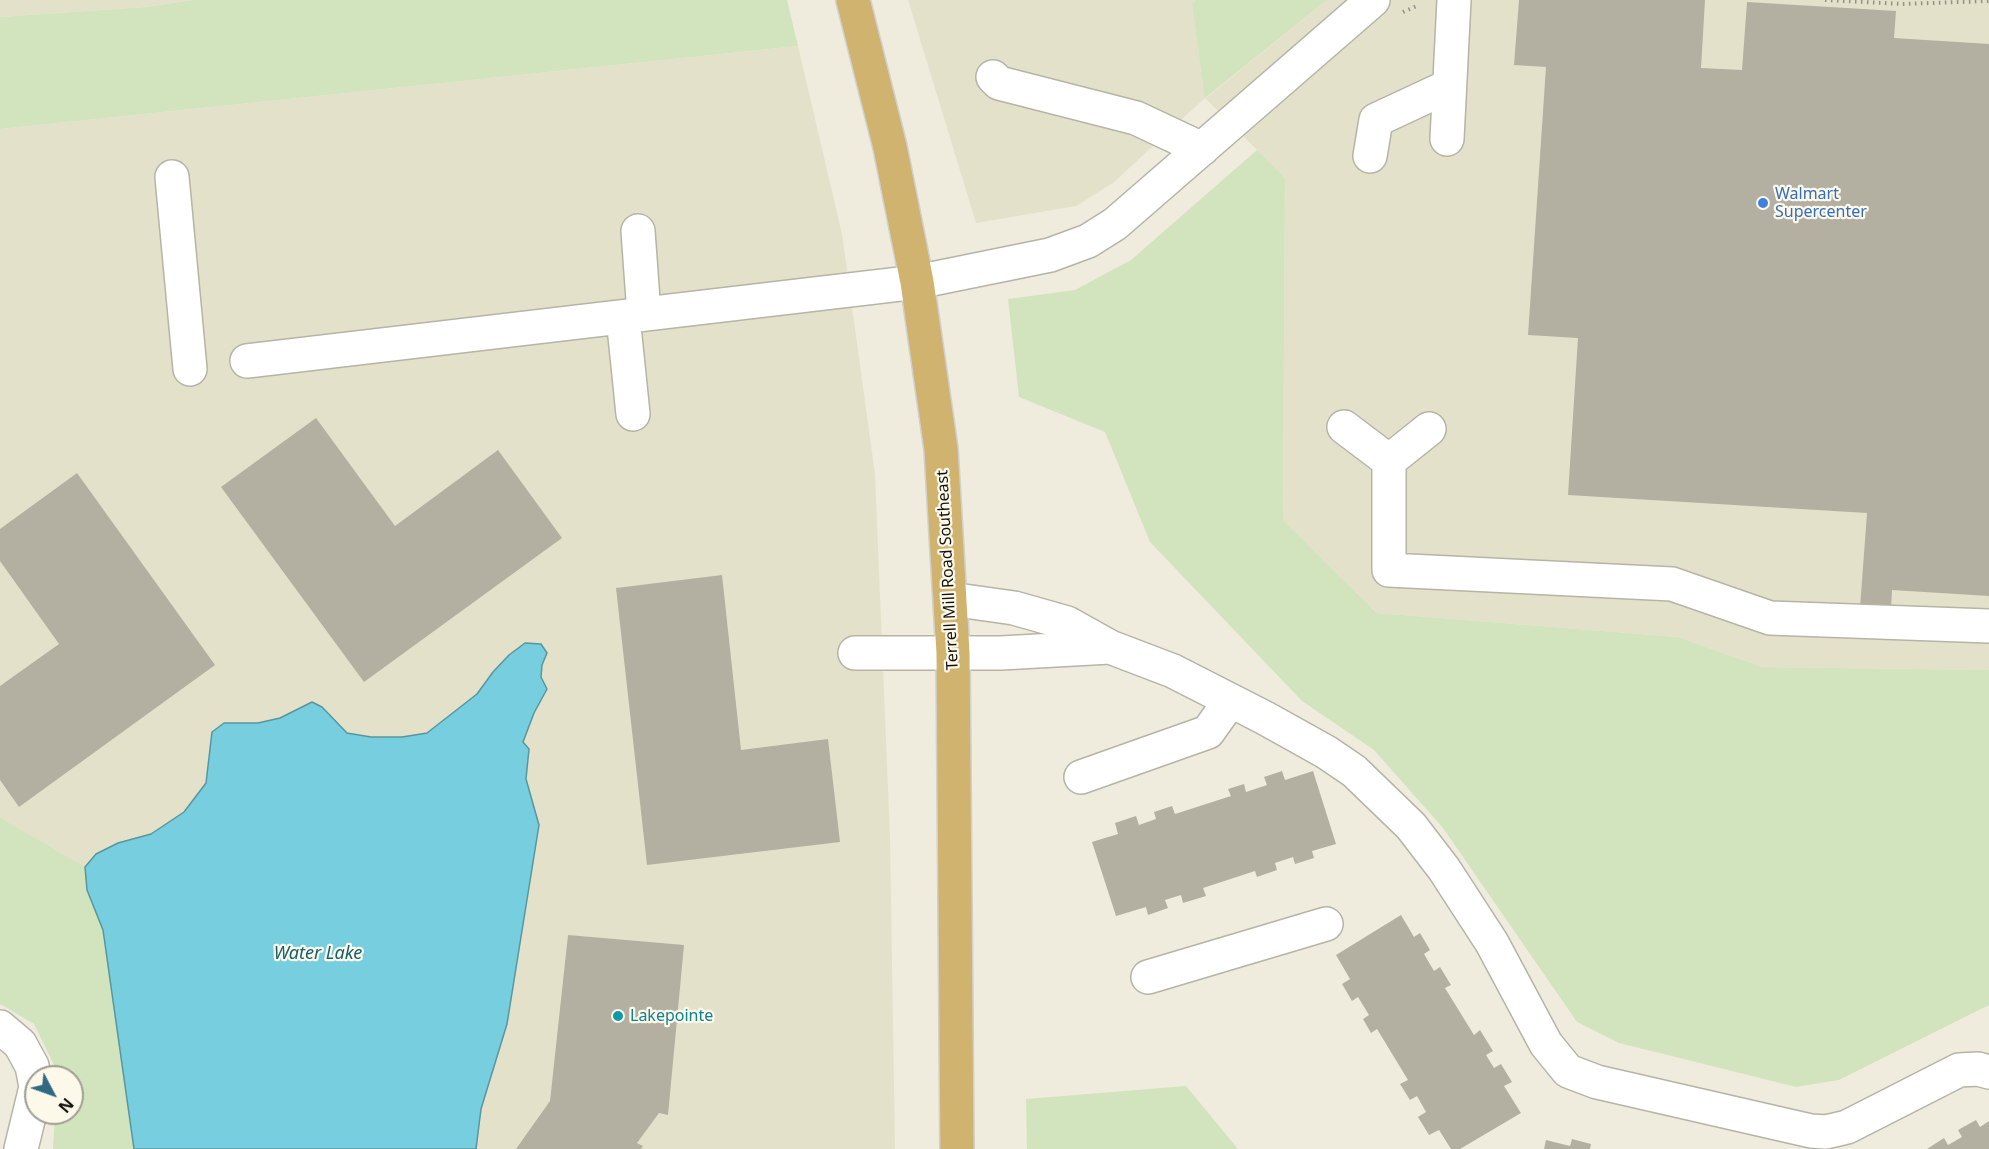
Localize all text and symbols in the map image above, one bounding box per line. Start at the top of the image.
place label: Walmart Supercenter [1775,184,1867,222]
marker: Walmart Supercenter [1756,196,1770,210]
street label: Terrell Mill Road Southeast [933,470,963,670]
water label: Water Lake [274,943,362,965]
place label: Lakepointe [630,1006,713,1026]
marker: Lakepointe [611,1009,625,1023]
north arrow [24,1065,84,1125]
text: N [54,1093,79,1118]

